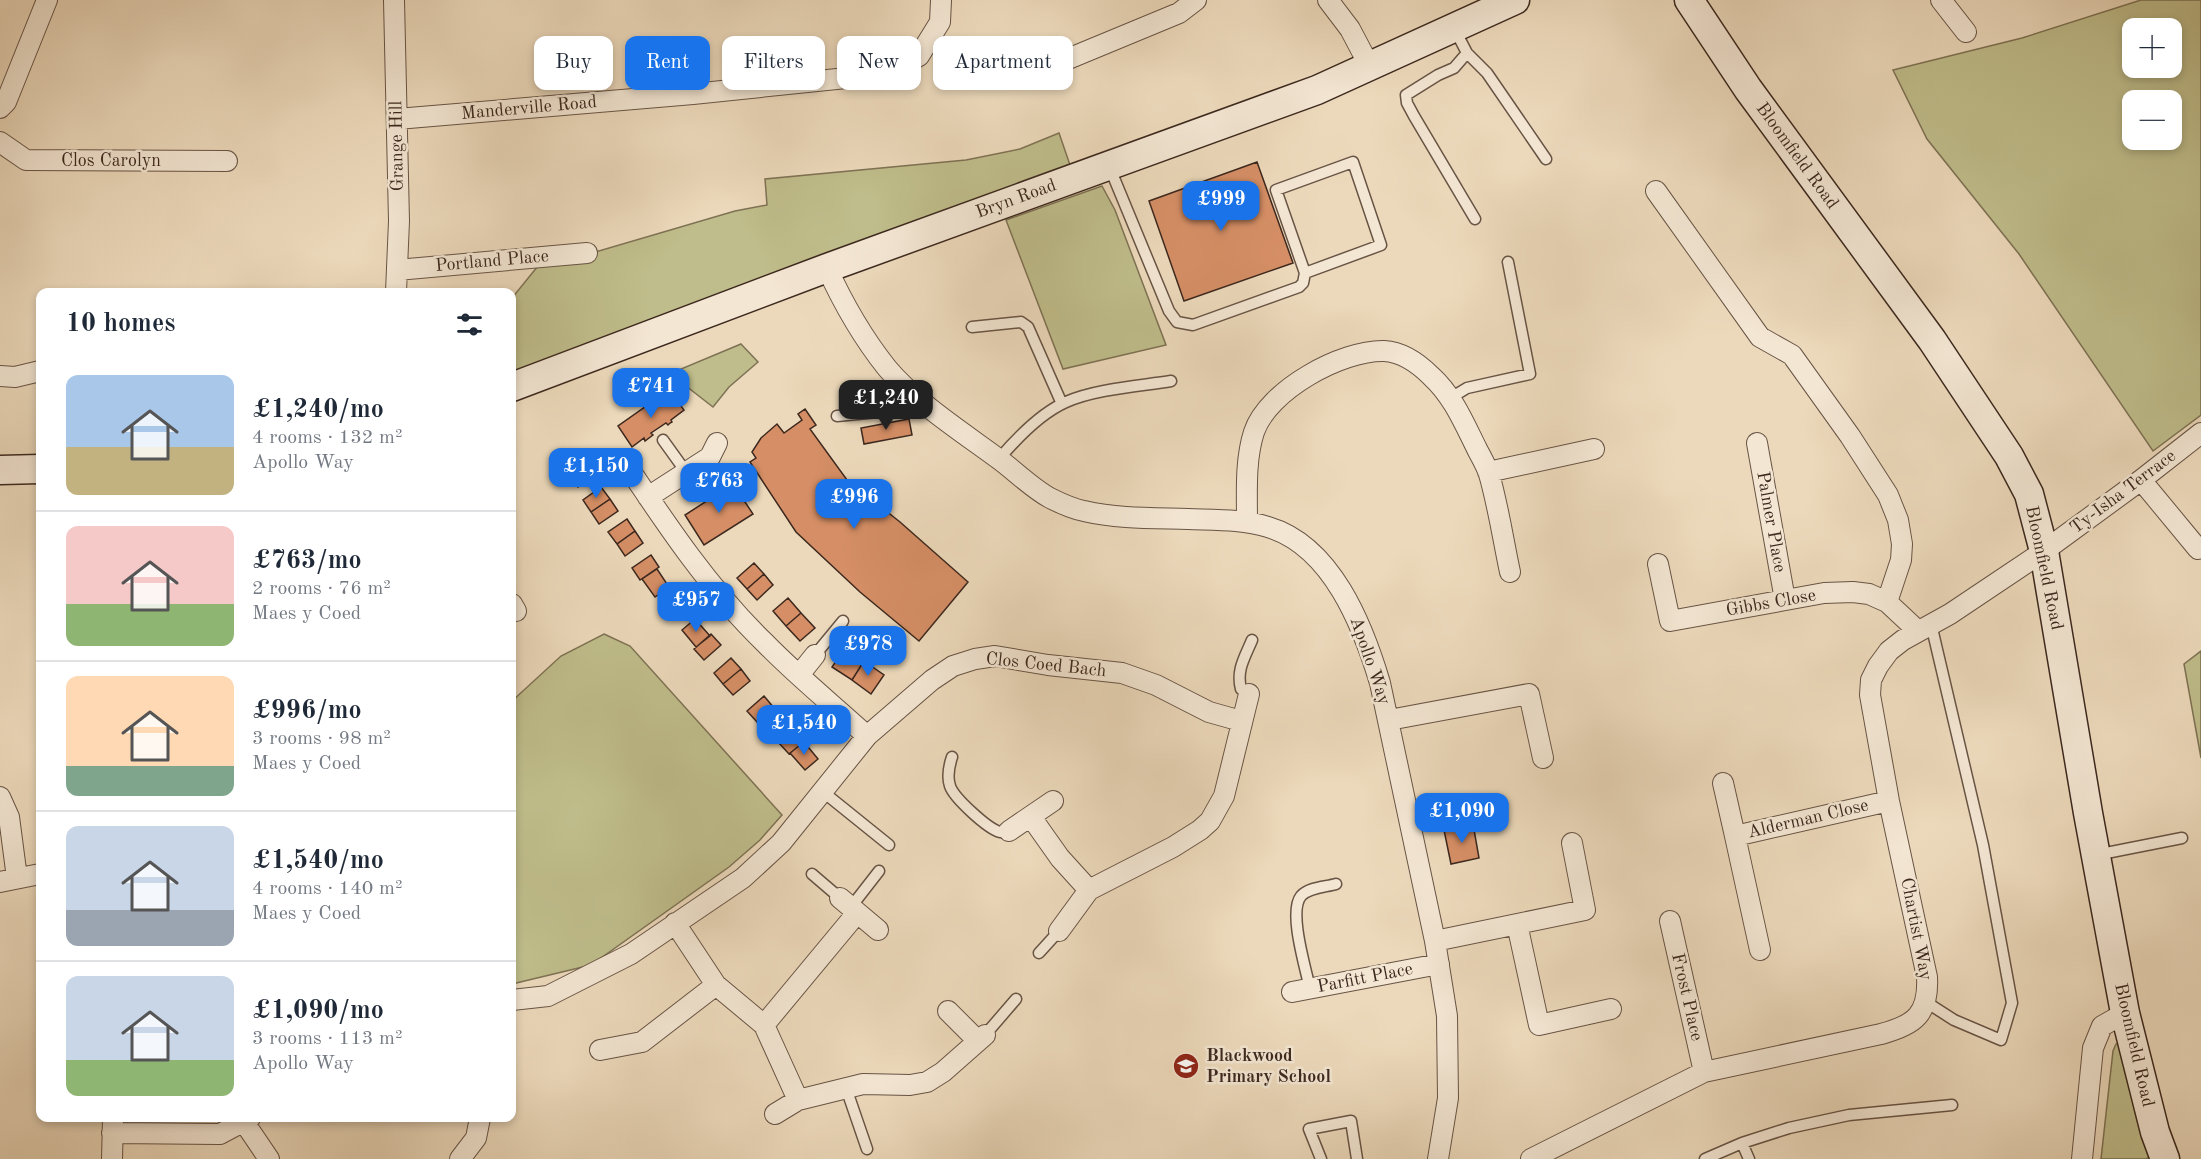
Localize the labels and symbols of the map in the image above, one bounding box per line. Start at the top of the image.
street label: Manderville Road [460,93,598,123]
street label: Bloomfield Road [1752,99,1842,213]
street label: Grange Hill [387,100,407,192]
street label: Clos Carolyn [61,152,161,170]
street label: Bryn Road [973,176,1059,222]
pin: £999 [1185,181,1257,232]
street label: Portland Place [434,247,550,275]
pin: £741 [615,368,687,419]
pin: £1,240 [837,380,935,431]
street label: Ty-Isha Terrace [2067,446,2179,538]
pin: £1,150 [547,448,645,499]
pin: £763 [683,463,755,514]
street label: Palmer Place [1753,470,1789,574]
pin: £996 [818,479,890,530]
street label: Bloomfield Road [2022,504,2066,632]
pin: £957 [660,582,732,633]
street label: Gibbs Close [1725,586,1817,620]
street label: Apollo Way [1347,615,1394,708]
pin: £978 [832,626,904,677]
street label: Clos Coed Bach [985,650,1107,680]
pin: £1,540 [755,705,853,756]
pin: £1,090 [1413,793,1511,844]
street label: Alderman Close [1746,796,1870,842]
street label: Chartist Way [1897,876,1935,982]
street label: Frost Place [1668,951,1706,1043]
street label: Parfitt Place [1316,960,1414,996]
street label: Bloomfield Road [2111,981,2157,1109]
place label: Blackwood Primary School [1206,1047,1331,1086]
school or university icon: Blackwood Primary School [1171,1051,1201,1081]

